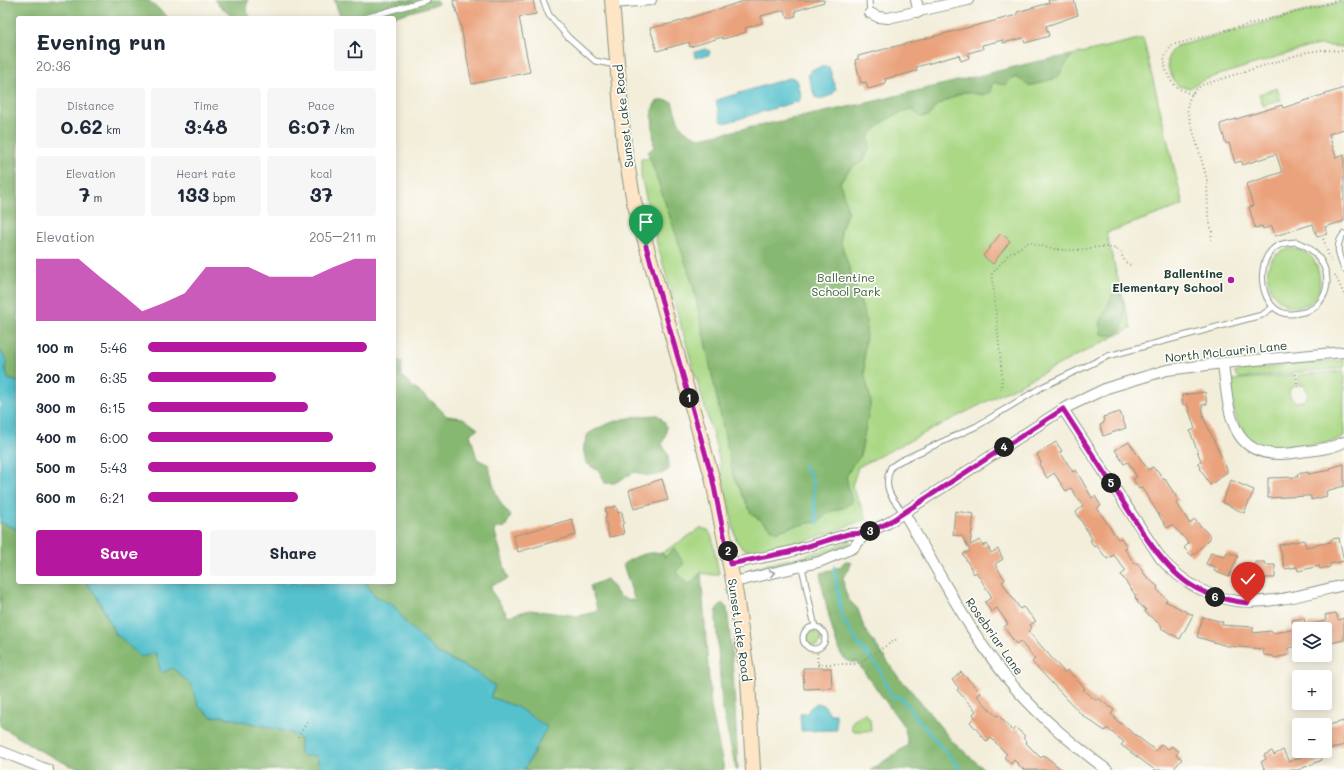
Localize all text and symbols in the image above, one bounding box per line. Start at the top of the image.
text: Evening run [36,27,166,56]
button: share [334,29,376,71]
text: 20:36 [36,57,71,74]
street label: Sunset Lake Road [610,63,636,168]
text: Distance [67,98,114,113]
text: Time [193,98,219,113]
text: Pace [308,98,335,113]
text: 0.62 [60,113,103,139]
text: 3:48 [184,113,228,139]
text: 6:07 [288,113,331,139]
text: km [103,122,121,137]
text: /km [331,122,355,137]
text: Elevation [66,166,115,181]
text: Heart rate [176,166,236,181]
text: kcal [310,166,332,181]
text: 7 [79,181,90,207]
text: 133 [177,181,209,207]
text: 37 [310,181,333,207]
text: m [90,190,102,205]
text: bpm [209,190,235,205]
pin [629,205,663,246]
icon: arrive [635,211,657,233]
text: Elevation [36,228,94,245]
text: 205–211 m [309,228,376,245]
place label: Ballentine Elementary School [1112,265,1223,295]
park label: Ballentine School Park [812,269,880,299]
marker: Ballentine Elementary School [1226,275,1236,285]
street label: North McLaurin Lane [1164,337,1288,365]
text: 100 m [36,339,73,356]
text: 5:46 [100,339,127,356]
text: 200 m [36,369,75,386]
text: 6:35 [100,369,127,386]
pin: 1 [679,388,699,408]
text: 1 [687,390,691,405]
text: 300 m [36,399,76,416]
text: 6:15 [100,399,125,416]
text: 400 m [36,429,76,446]
text: 6:00 [100,429,128,446]
pin: 4 [994,437,1014,457]
text: 4 [1001,439,1007,454]
text: 500 m [36,459,75,476]
text: 5:43 [100,459,127,476]
pin: 5 [1101,473,1121,493]
text: 5 [1108,475,1114,490]
text: 600 m [36,489,76,506]
text: 6:21 [100,489,125,506]
pin: 3 [860,521,880,541]
text: 3 [867,523,873,538]
button: Save [36,530,202,576]
button: Share [210,530,376,576]
pin: 2 [718,541,738,561]
text: 2 [725,543,731,558]
pin [1231,562,1265,603]
icon: check [1237,568,1259,590]
one-way arrow [769,570,775,578]
street label: Sunset Lake Road [725,578,755,683]
pin: 6 [1205,587,1225,607]
text: 6 [1212,589,1218,604]
street label: Rosebriar Lane [962,594,1028,678]
map controls [1292,622,1332,758]
button: layers [1292,622,1332,662]
button: + [1292,670,1332,710]
button: − [1292,718,1332,758]

